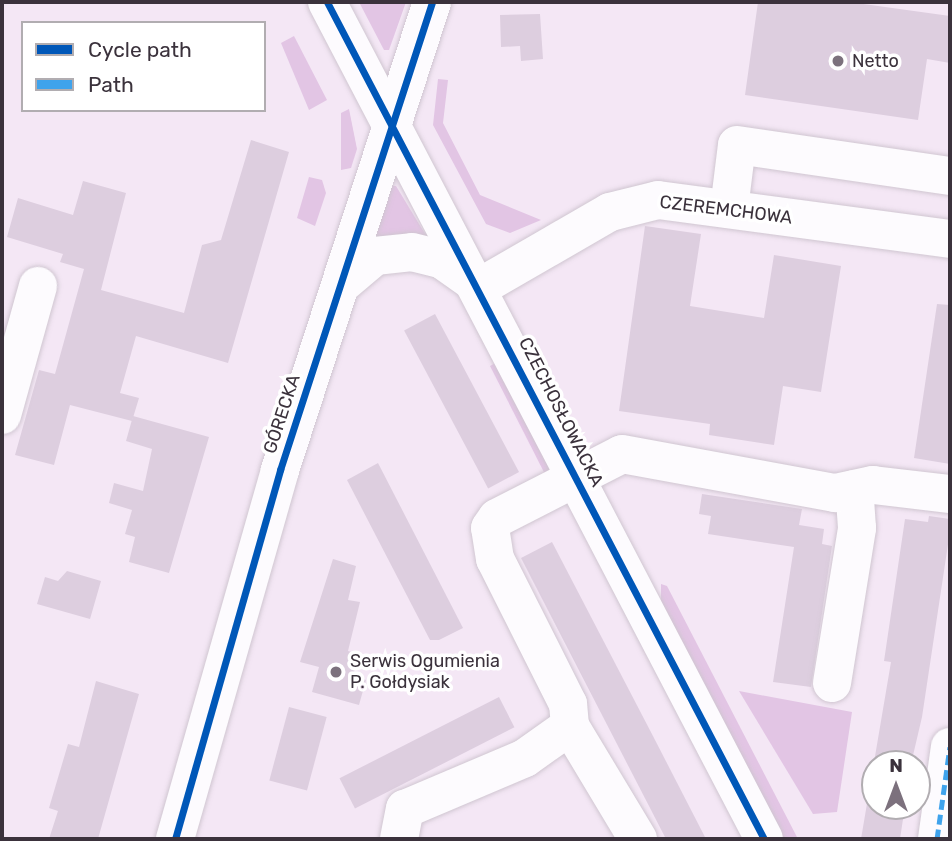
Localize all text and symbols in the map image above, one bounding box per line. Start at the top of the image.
legend [21,21,266,112]
text: Cycle path [88,37,192,62]
place label: Netto [852,50,899,72]
marker: Netto [830,53,846,69]
text: Path [88,72,134,97]
street label: CZEREMCHOWA [658,191,794,229]
street label: CZECHOSŁOWACKA [514,334,608,490]
street label: GÓRECKA [259,372,305,456]
place label: Serwis Ogumienia P. Gołdysiak [350,651,500,694]
marker: Serwis Ogumienia P. Gołdysiak [328,664,344,680]
north arrow [861,750,931,820]
text: N [889,754,903,777]

